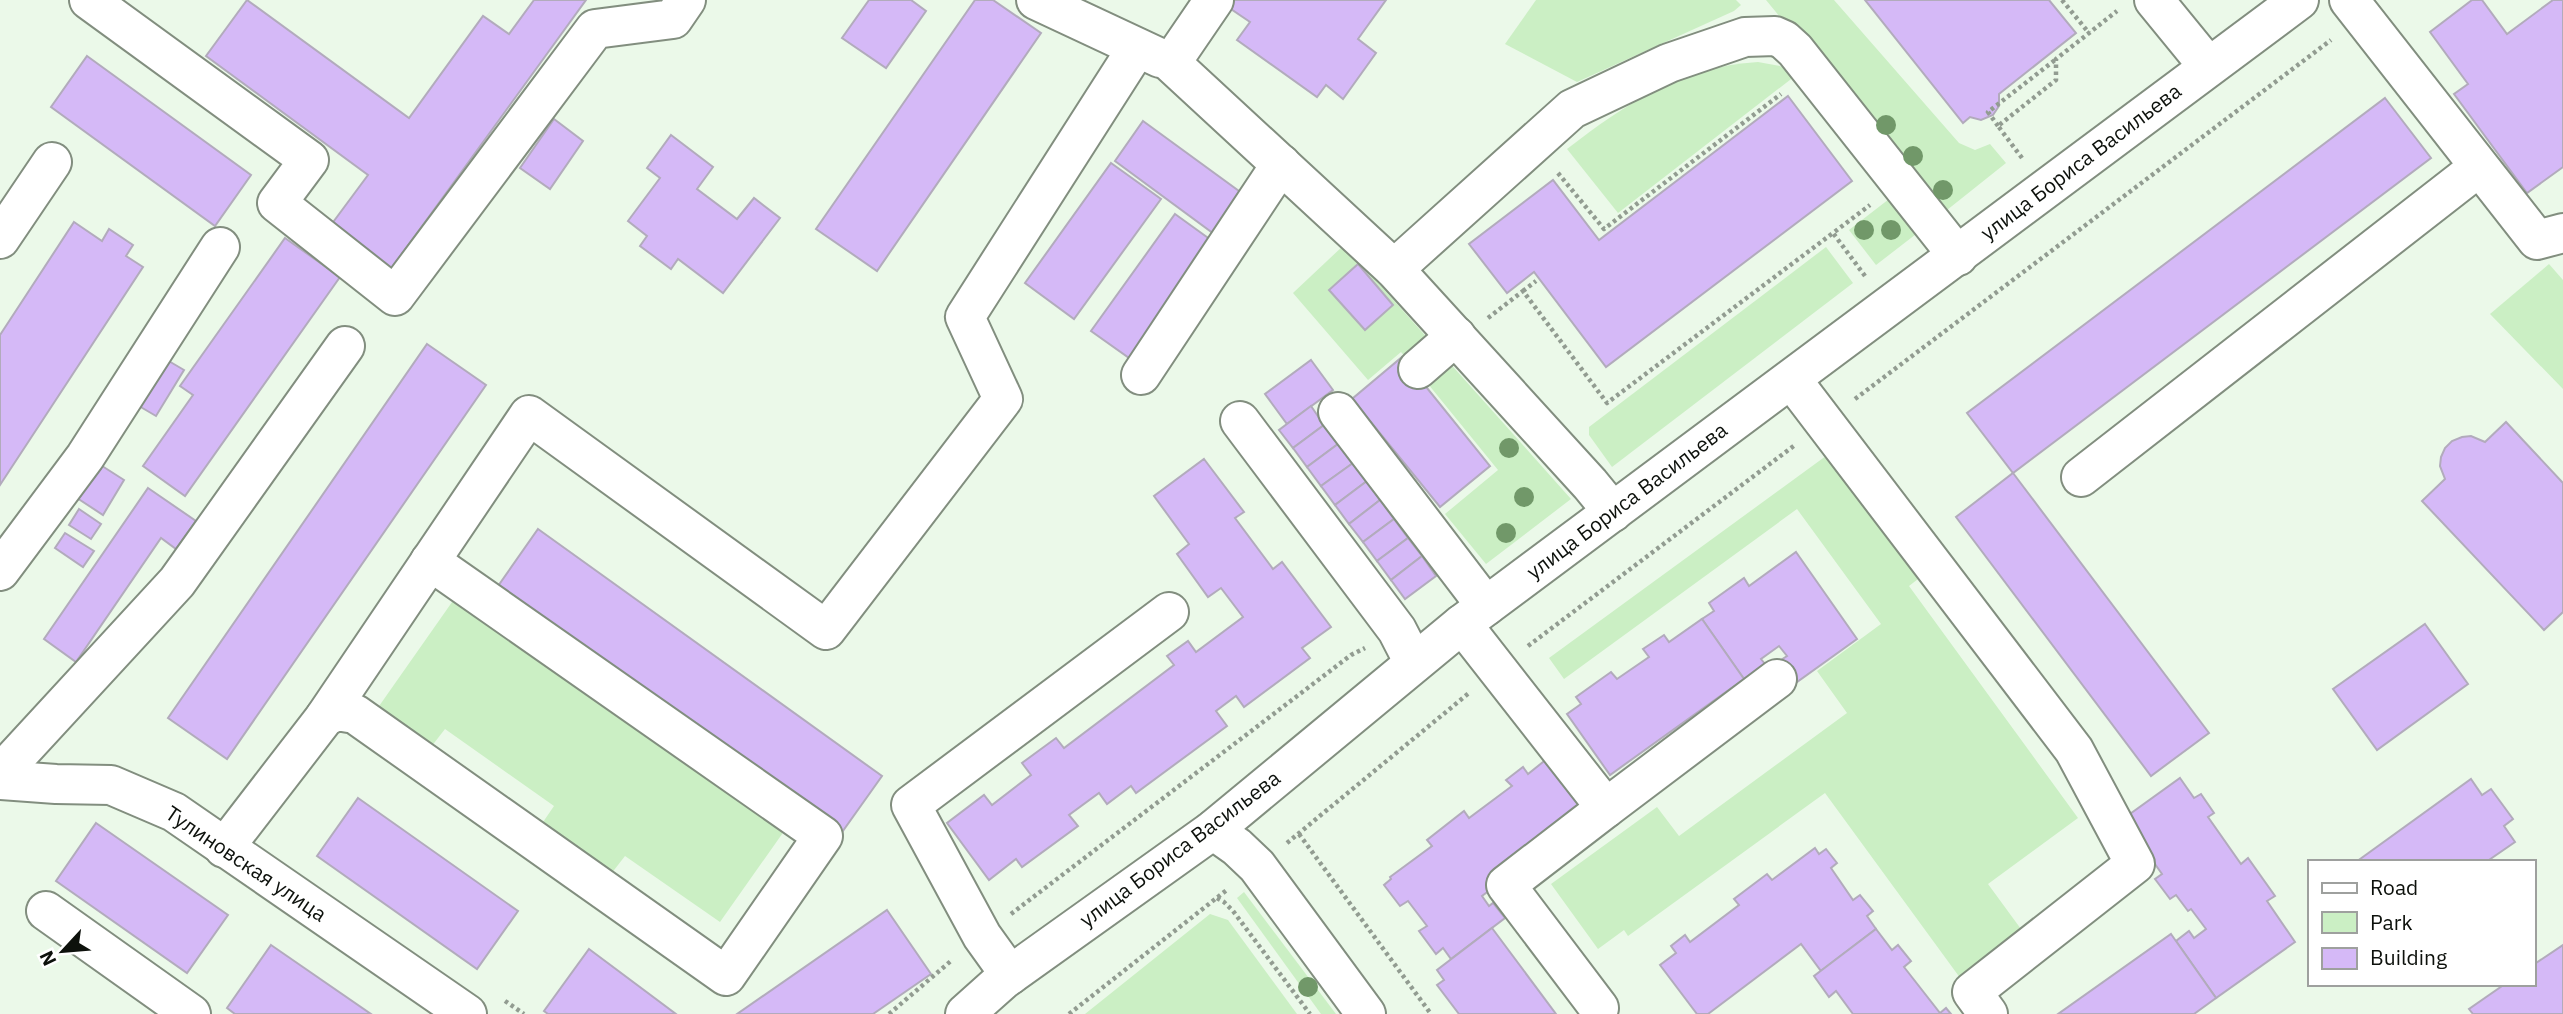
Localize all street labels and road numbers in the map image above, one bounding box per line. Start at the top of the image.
street label: улица Бориса Васильева [1974,76,2186,246]
street label: улица Бориса Васильева [1520,415,1732,585]
street label: улица Бориса Васильева [1073,763,1285,933]
street label: Тулиновская улица [160,799,333,928]

